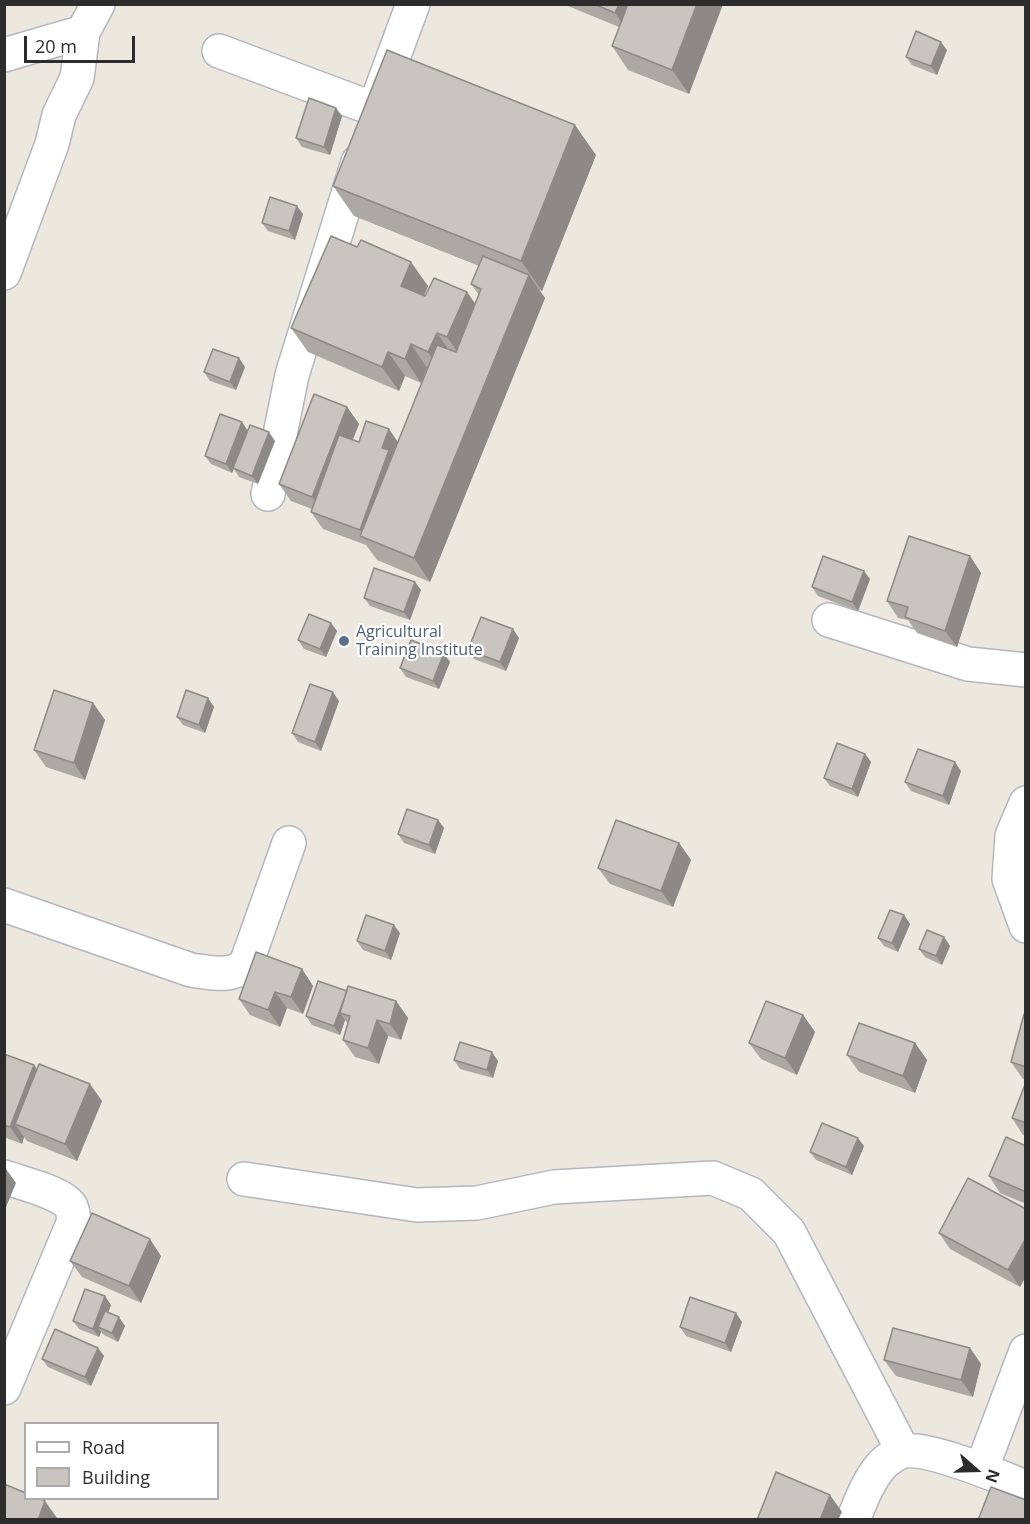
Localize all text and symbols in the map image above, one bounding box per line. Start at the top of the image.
scale bar [27,24,138,62]
text: 20 m [35,34,77,58]
place label: Agricultural Training Institute [356,622,483,660]
marker: Agricultural Training Institute [337,634,351,648]
legend [24,1422,219,1500]
text: Road [82,1435,125,1459]
north arrow [946,1440,1006,1500]
text: Building [82,1465,150,1489]
text: N [980,1466,1005,1486]

